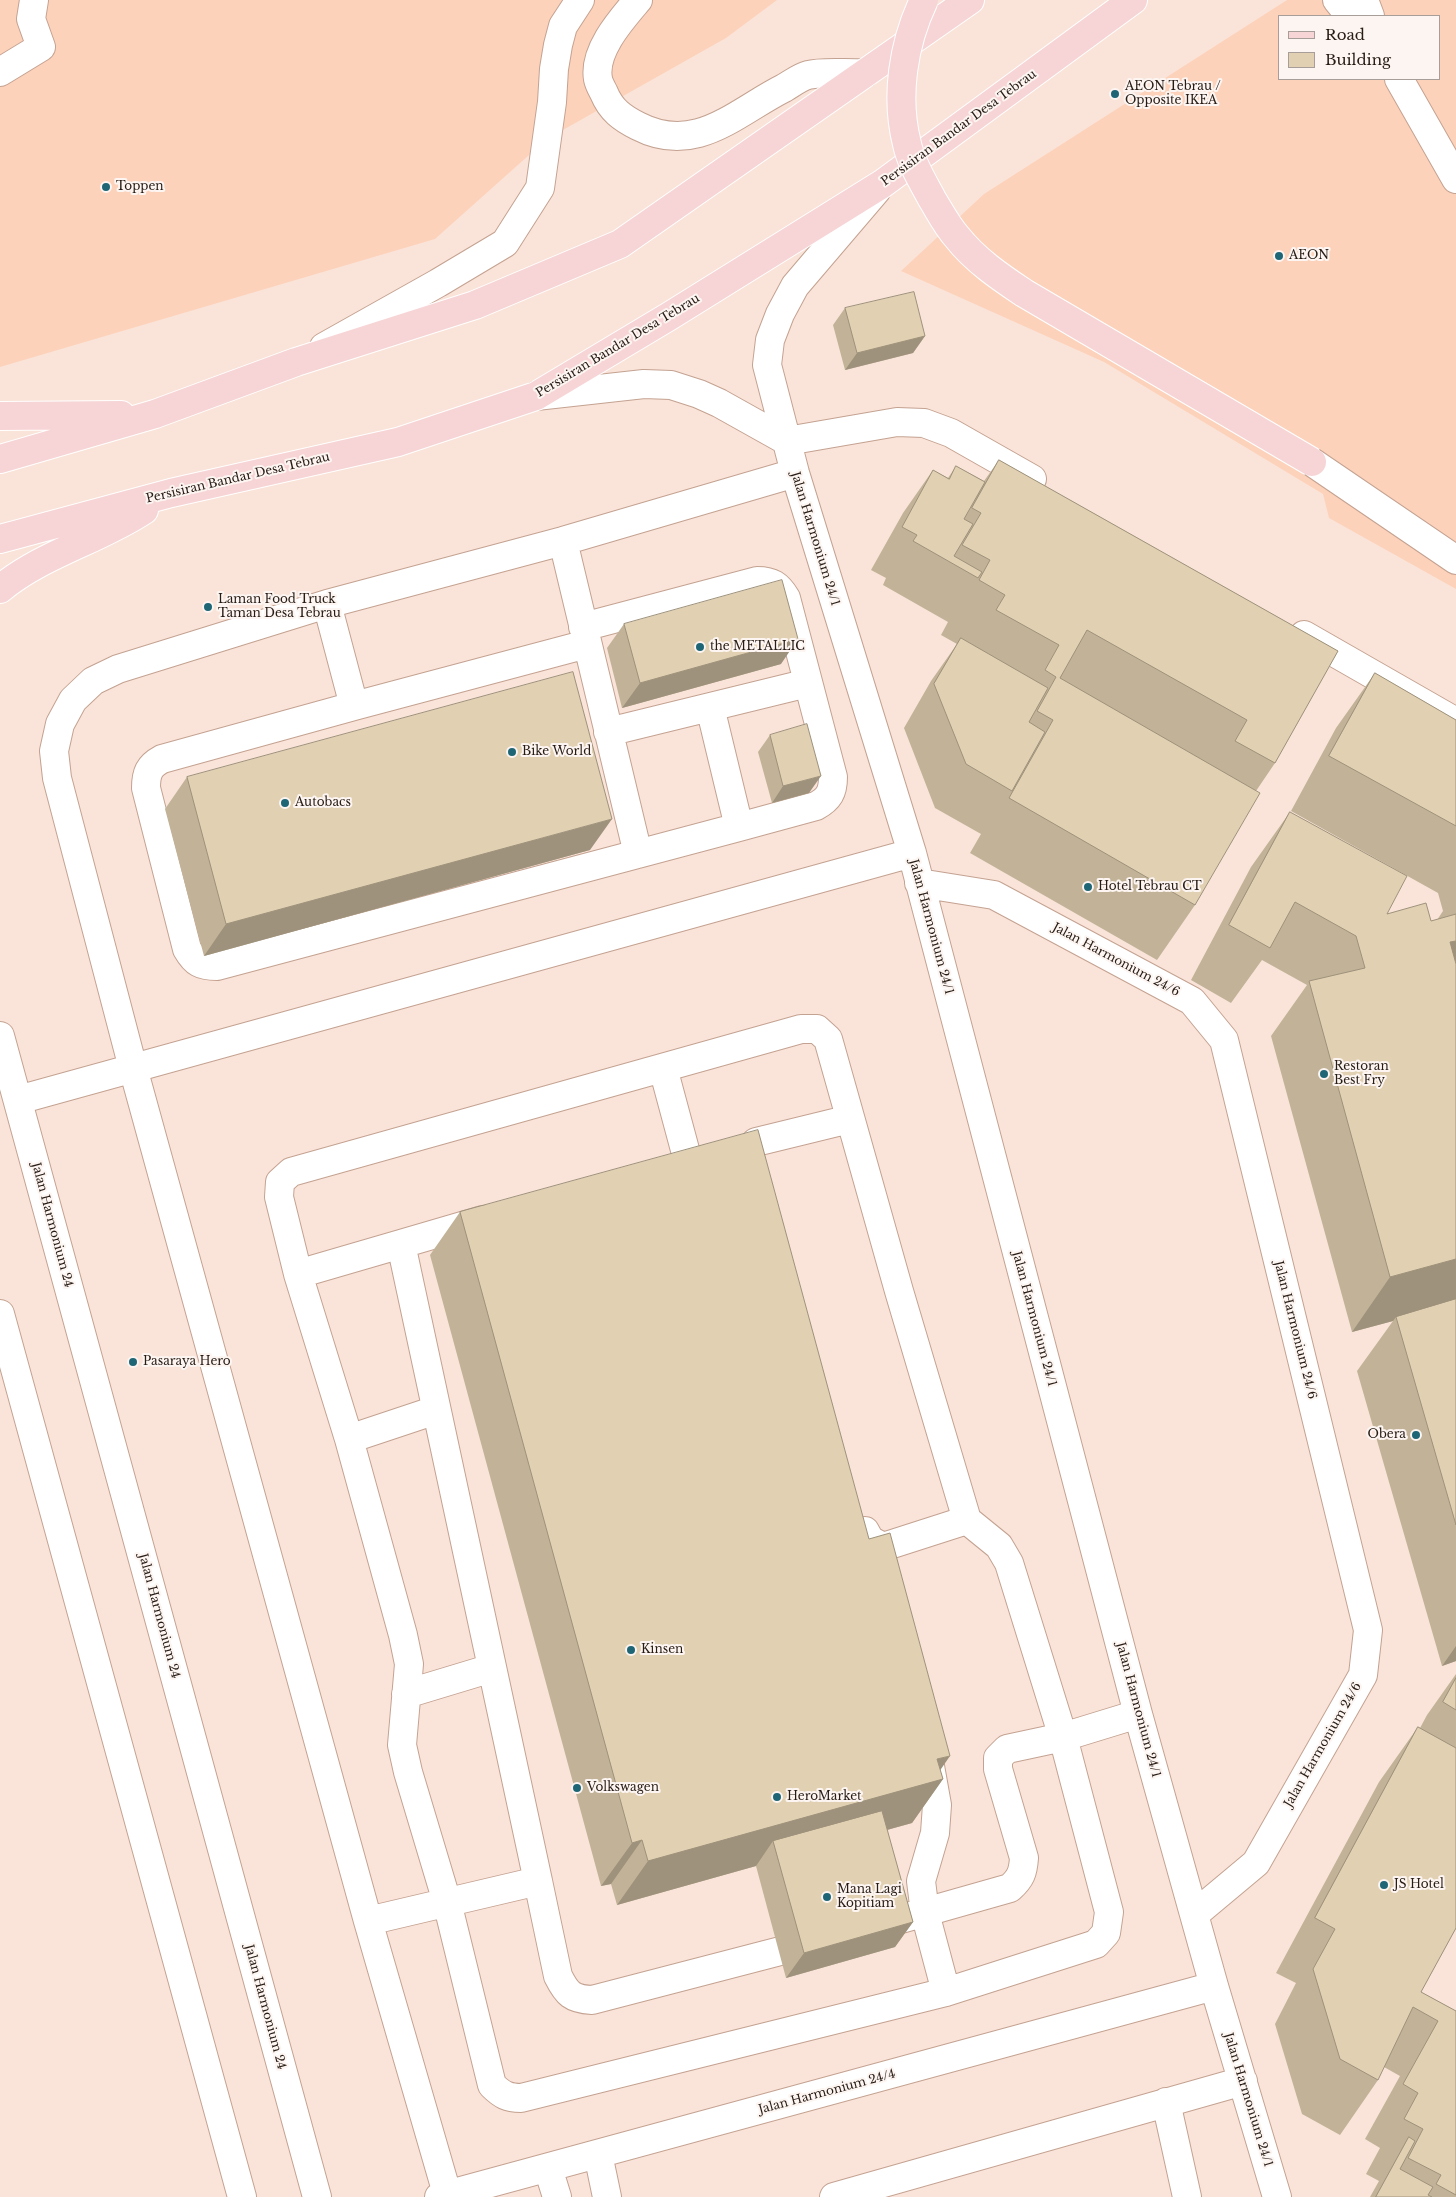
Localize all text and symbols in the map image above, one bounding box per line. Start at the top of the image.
legend [1278,15,1441,80]
text: Road [1325,25,1365,44]
text: Building [1325,50,1391,69]
street label: Persisiran Bandar Desa Tebrau [879,67,1039,189]
place label: AEON Tebrau / Opposite IKEA [1125,80,1221,108]
marker: AEON Tebrau / Opposite IKEA [1109,88,1121,100]
place label: Toppen [116,180,164,194]
marker: Toppen [100,181,112,193]
place label: AEON [1289,249,1329,263]
marker: AEON [1273,250,1285,262]
street label: Persisiran Bandar Desa Tebrau [534,291,702,401]
street label: Persisiran Bandar Desa Tebrau [145,450,331,506]
street label: Jalan Harmonium 24/1 [788,470,842,608]
place label: Laman Food Truck Taman Desa Tebrau [218,593,341,621]
marker: Laman Food Truck Taman Desa Tebrau [202,601,214,613]
place label: the METALLIC [710,640,805,654]
marker: the METALLIC [694,641,706,653]
place label: Bike World [522,745,591,759]
marker: Bike World [506,746,518,758]
place label: Autobacs [295,796,351,810]
marker: Autobacs [279,797,291,809]
street label: Jalan Harmonium 24/1 [906,858,956,996]
place label: Hotel Tebrau CT [1098,880,1202,894]
marker: Hotel Tebrau CT [1082,881,1094,893]
street label: Jalan Harmonium 24/6 [1050,920,1182,1000]
place label: Restoran Best Fry [1334,1060,1389,1088]
marker: Restoran Best Fry [1318,1068,1330,1080]
street label: Jalan Harmonium 24 [28,1161,76,1289]
street label: Jalan Harmonium 24/1 [1009,1250,1059,1388]
street label: Jalan Harmonium 24/6 [1271,1259,1319,1401]
place label: Pasaraya Hero [143,1355,231,1369]
marker: Pasaraya Hero [127,1356,139,1368]
place label: Obera [1368,1428,1406,1442]
marker: Obera [1410,1429,1422,1441]
street label: Jalan Harmonium 24 [135,1552,183,1680]
street label: Jalan Harmonium 24/1 [1113,1641,1163,1779]
place label: Kinsen [641,1643,683,1657]
marker: Kinsen [625,1644,637,1656]
street label: Jalan Harmonium 24/6 [1281,1680,1365,1810]
place label: Volkswagen [587,1781,659,1795]
marker: Volkswagen [571,1782,583,1794]
place label: HeroMarket [787,1790,862,1804]
marker: HeroMarket [771,1791,783,1803]
place label: JS Hotel [1394,1878,1444,1892]
marker: JS Hotel [1378,1879,1390,1891]
place label: Mana Lagi Kopitiam [837,1883,902,1911]
marker: Mana Lagi Kopitiam [821,1891,833,1903]
street label: Jalan Harmonium 24 [241,1943,289,2071]
street label: Jalan Harmonium 24/1 [1221,2031,1275,2169]
street label: Jalan Harmonium 24/4 [757,2067,897,2117]

